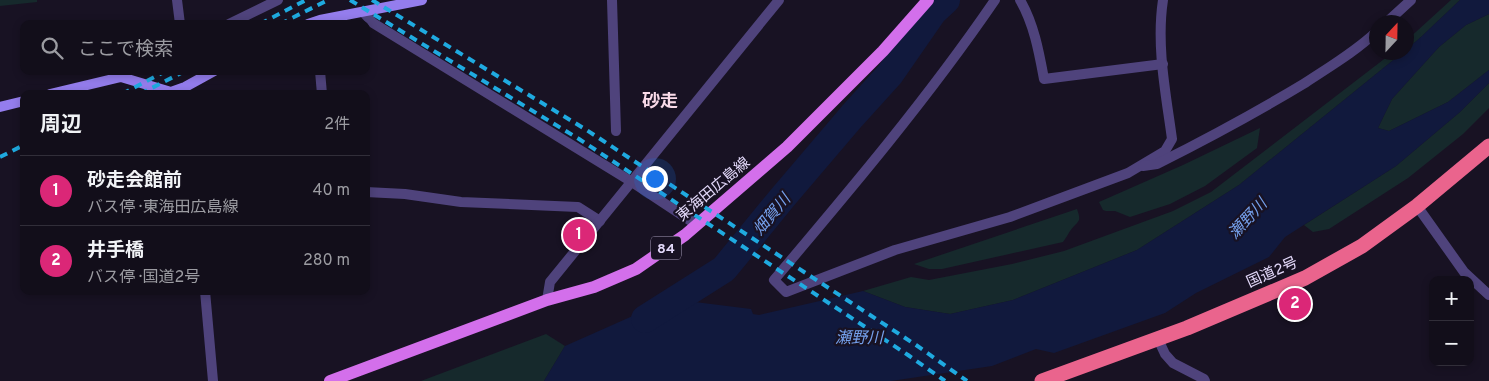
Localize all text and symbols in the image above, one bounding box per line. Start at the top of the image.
north arrow [1369,15,1414,60]
search box [20,20,370,75]
icon: search [38,34,66,62]
text: ここで検索 [78,38,173,62]
district label: 砂走 [642,91,678,114]
text: 周辺 [40,112,82,139]
text: 2件 [324,115,350,135]
street label: 東海田広島線 [673,154,755,226]
your location [642,166,668,192]
text: 砂走会館前 [87,169,182,193]
text: 1 [53,181,59,201]
text: 40 m [312,181,350,201]
water label: 畑賀川 [749,189,797,240]
water label: 瀬野川 [1225,194,1274,244]
text: バス停 · 東海田広島線 [87,198,239,218]
pin: 1 [563,216,595,254]
road number: 84 [651,237,681,260]
text: 井手橋 [87,239,144,263]
text: 2 [51,251,61,271]
text: 280 m [303,251,350,271]
street label: 国道2号 [1244,254,1301,293]
text: バス停 · 国道2号 [87,268,200,288]
map controls [1429,276,1474,366]
button: + [1429,276,1474,321]
pin: 2 [1279,285,1311,323]
button: − [1429,321,1474,366]
water label: 瀬野川 [835,329,885,349]

